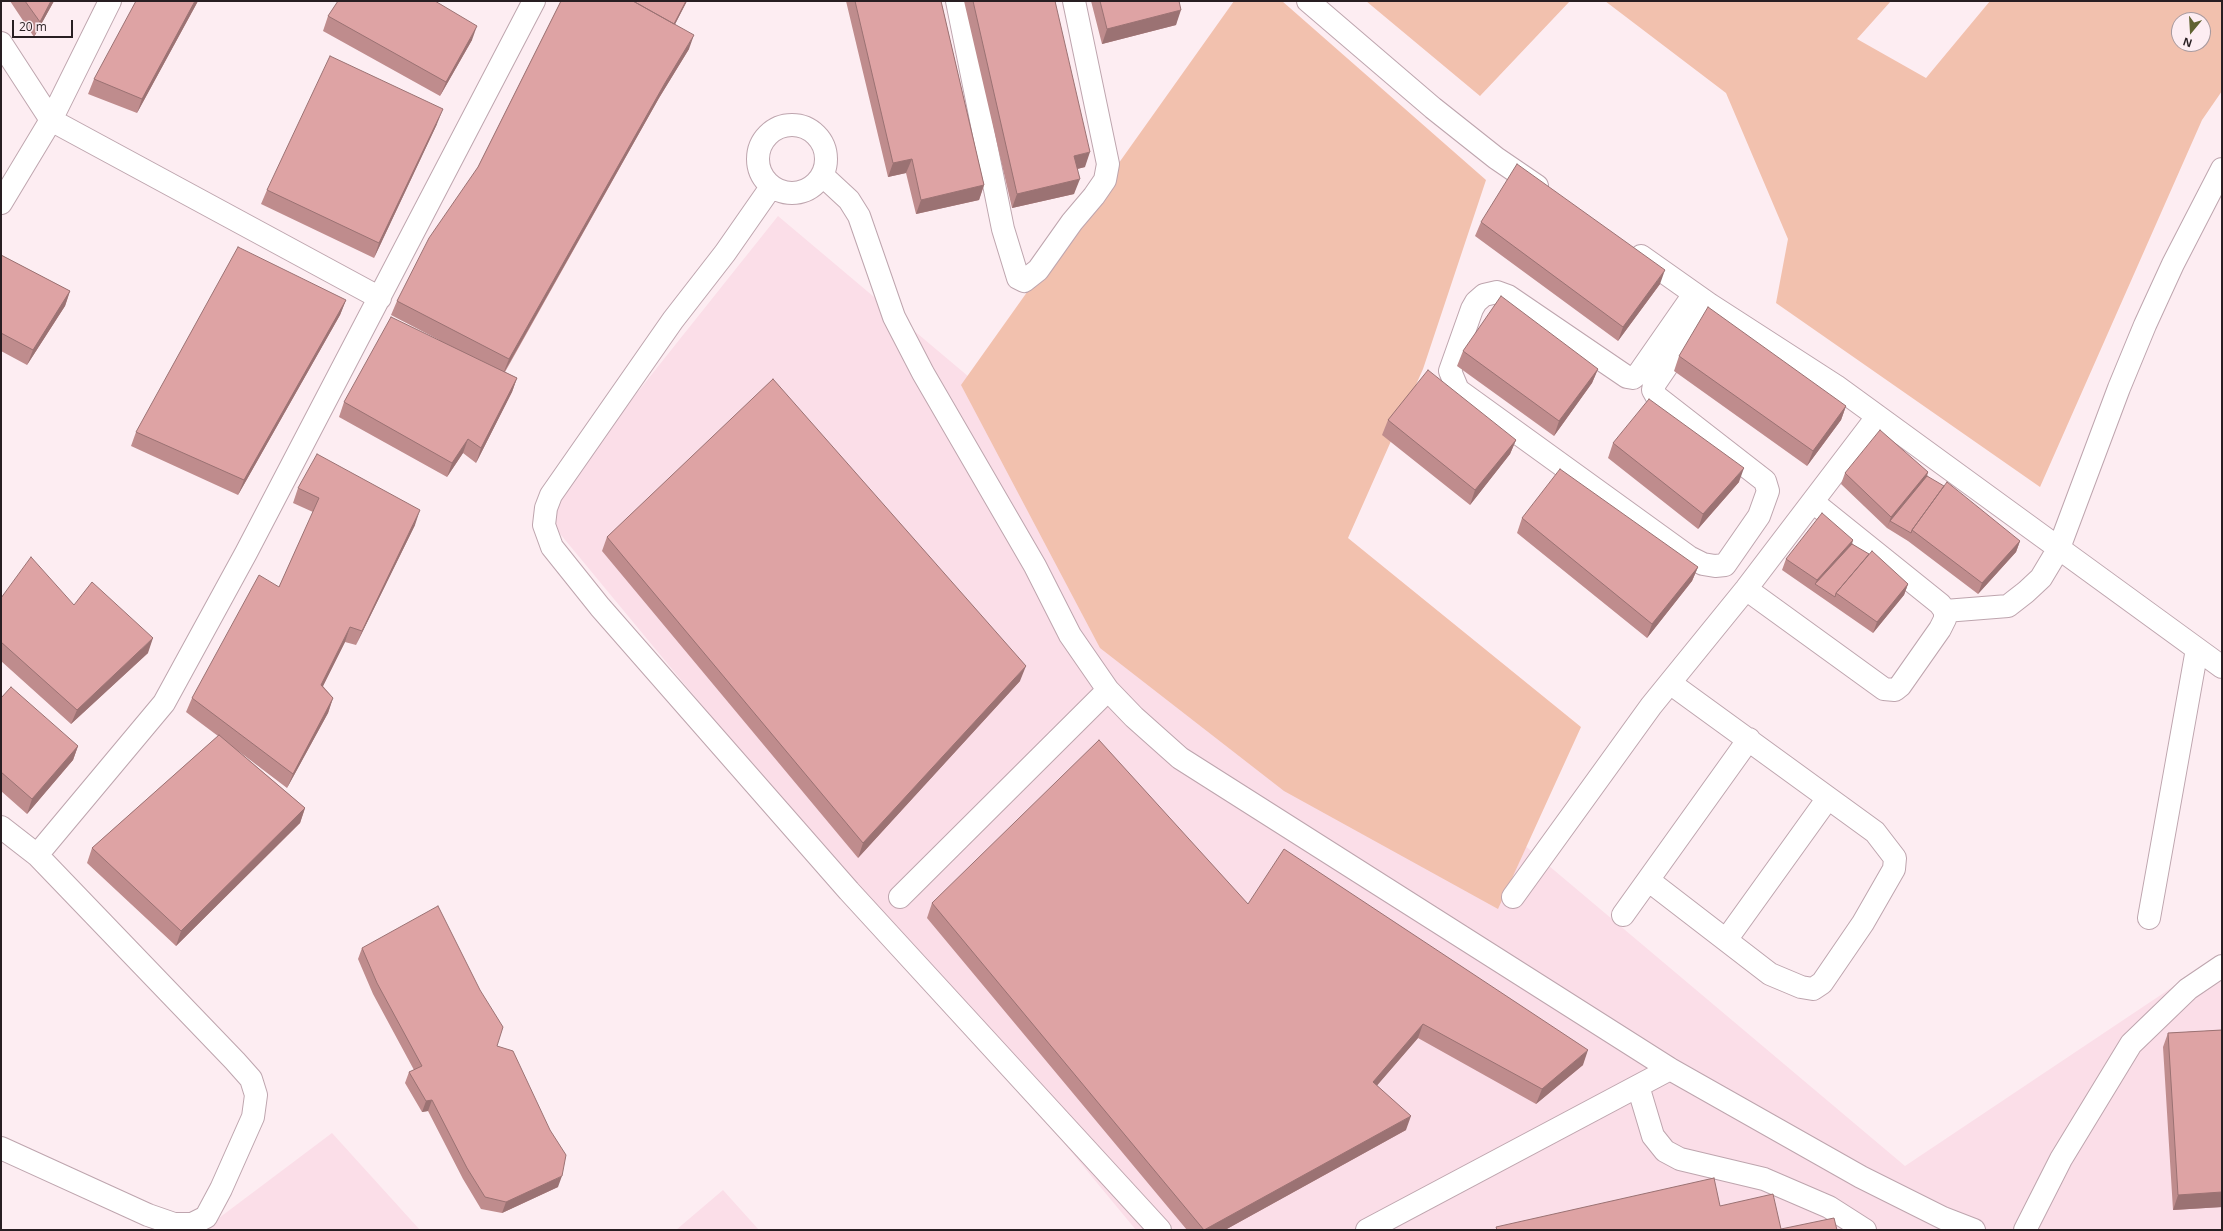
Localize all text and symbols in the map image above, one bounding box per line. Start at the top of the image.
scale bar [14,12,75,38]
north arrow [2171,12,2211,52]
text: 20 m [19,18,47,35]
text: N [2181,34,2194,51]

